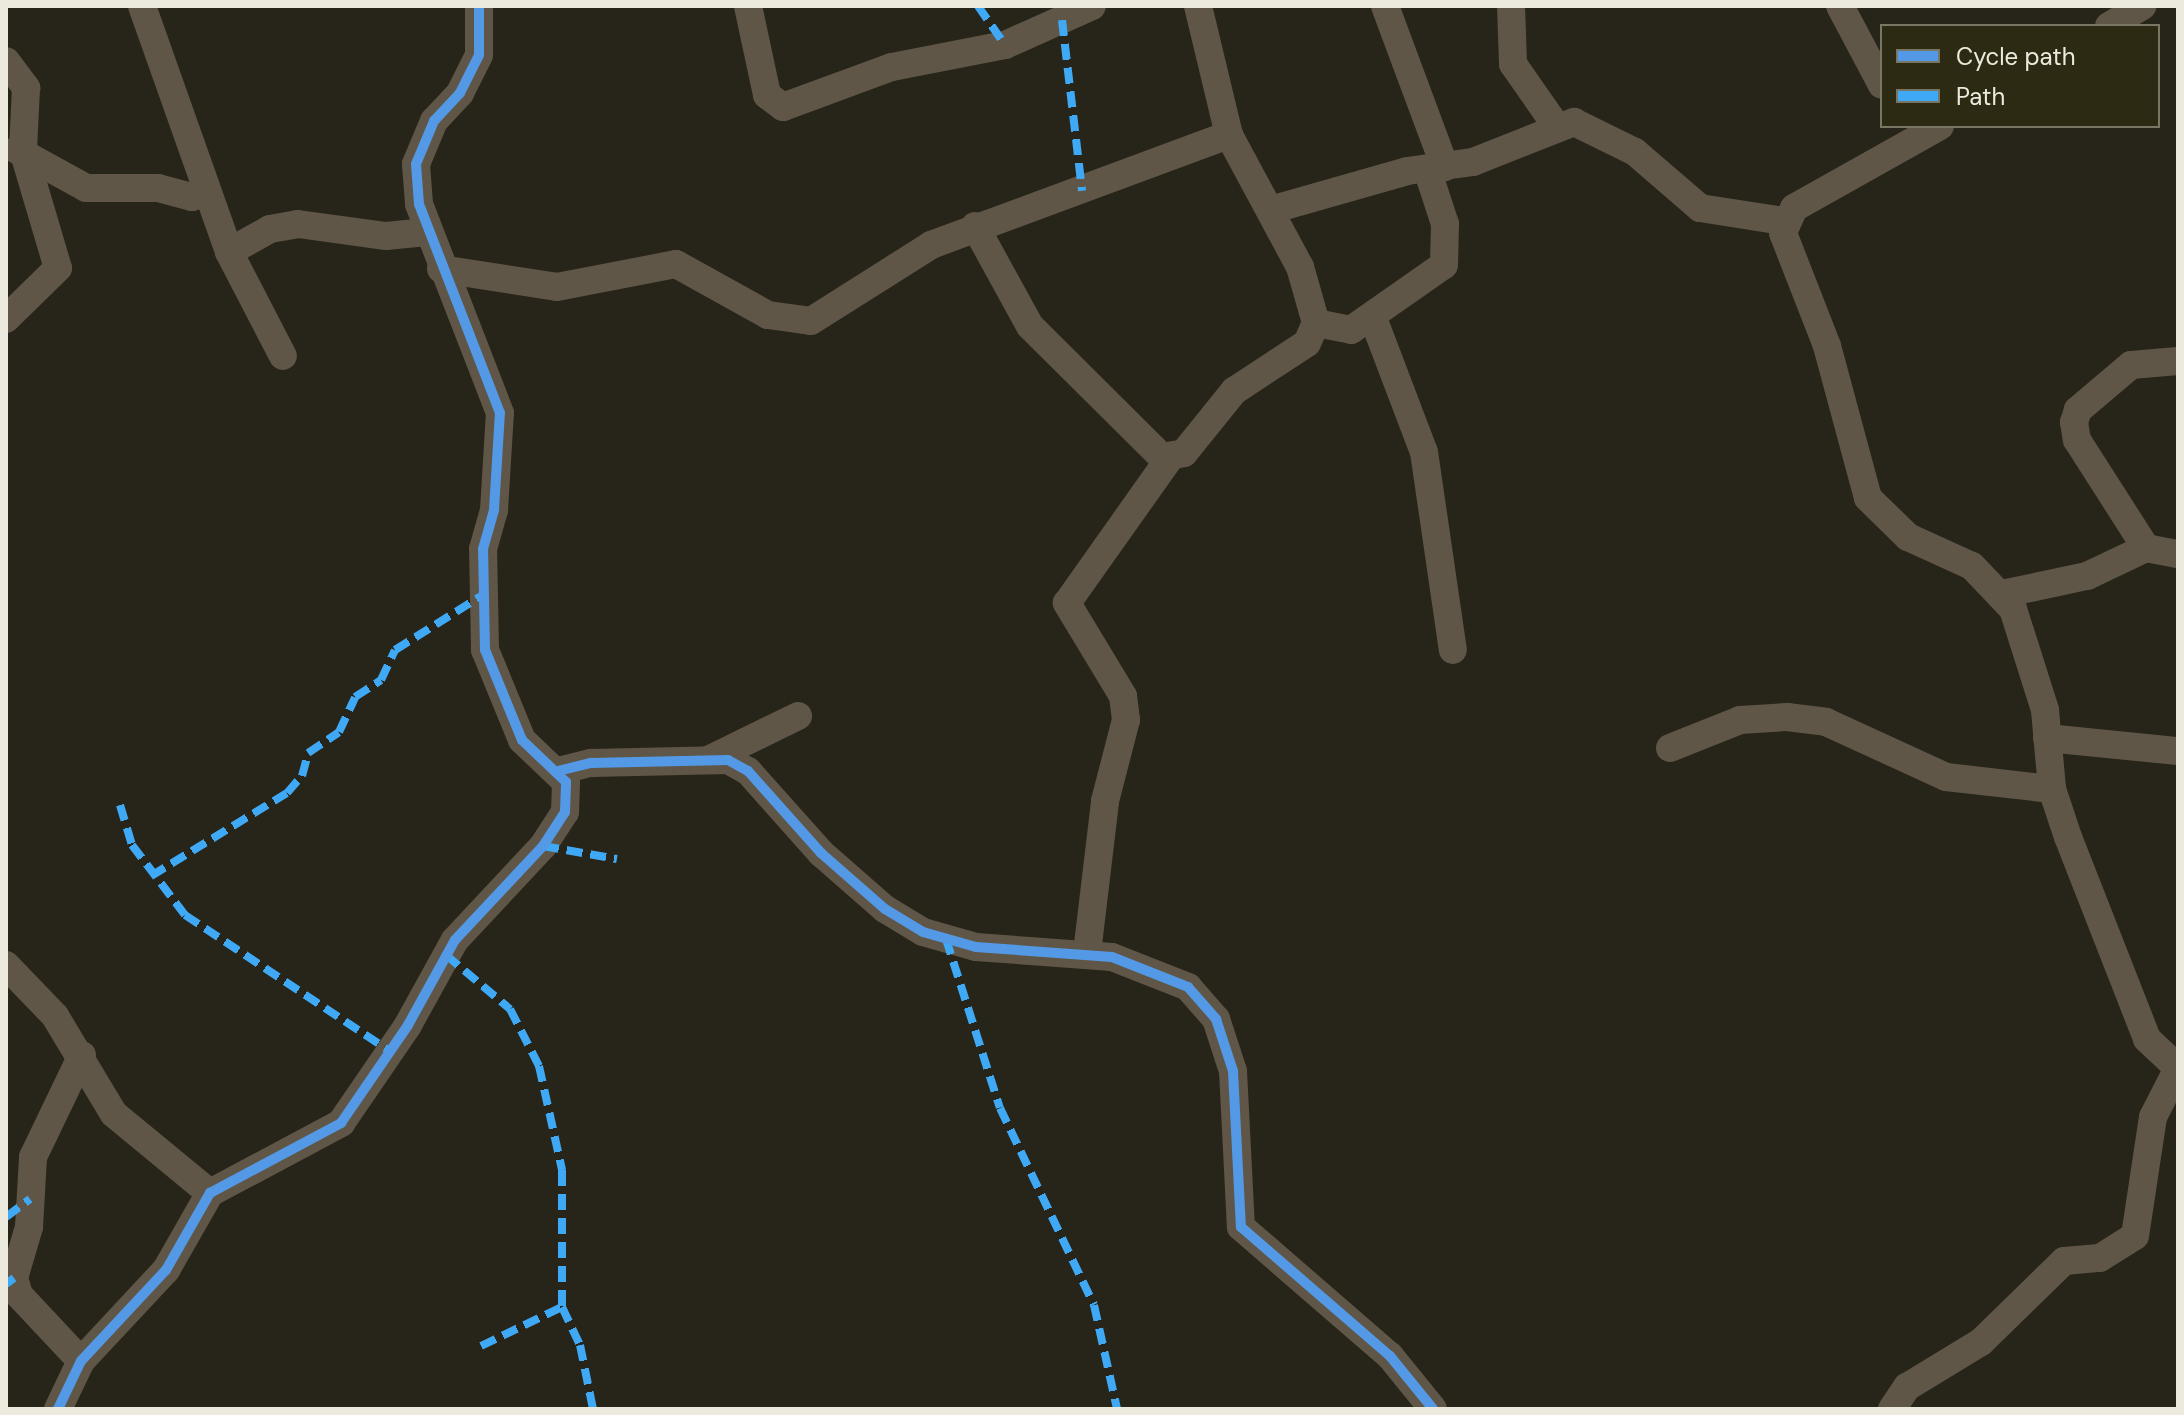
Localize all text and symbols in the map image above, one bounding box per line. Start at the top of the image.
legend [1880,24,2160,128]
text: Cycle path [1956,41,2075,72]
text: Path [1956,81,2005,112]

